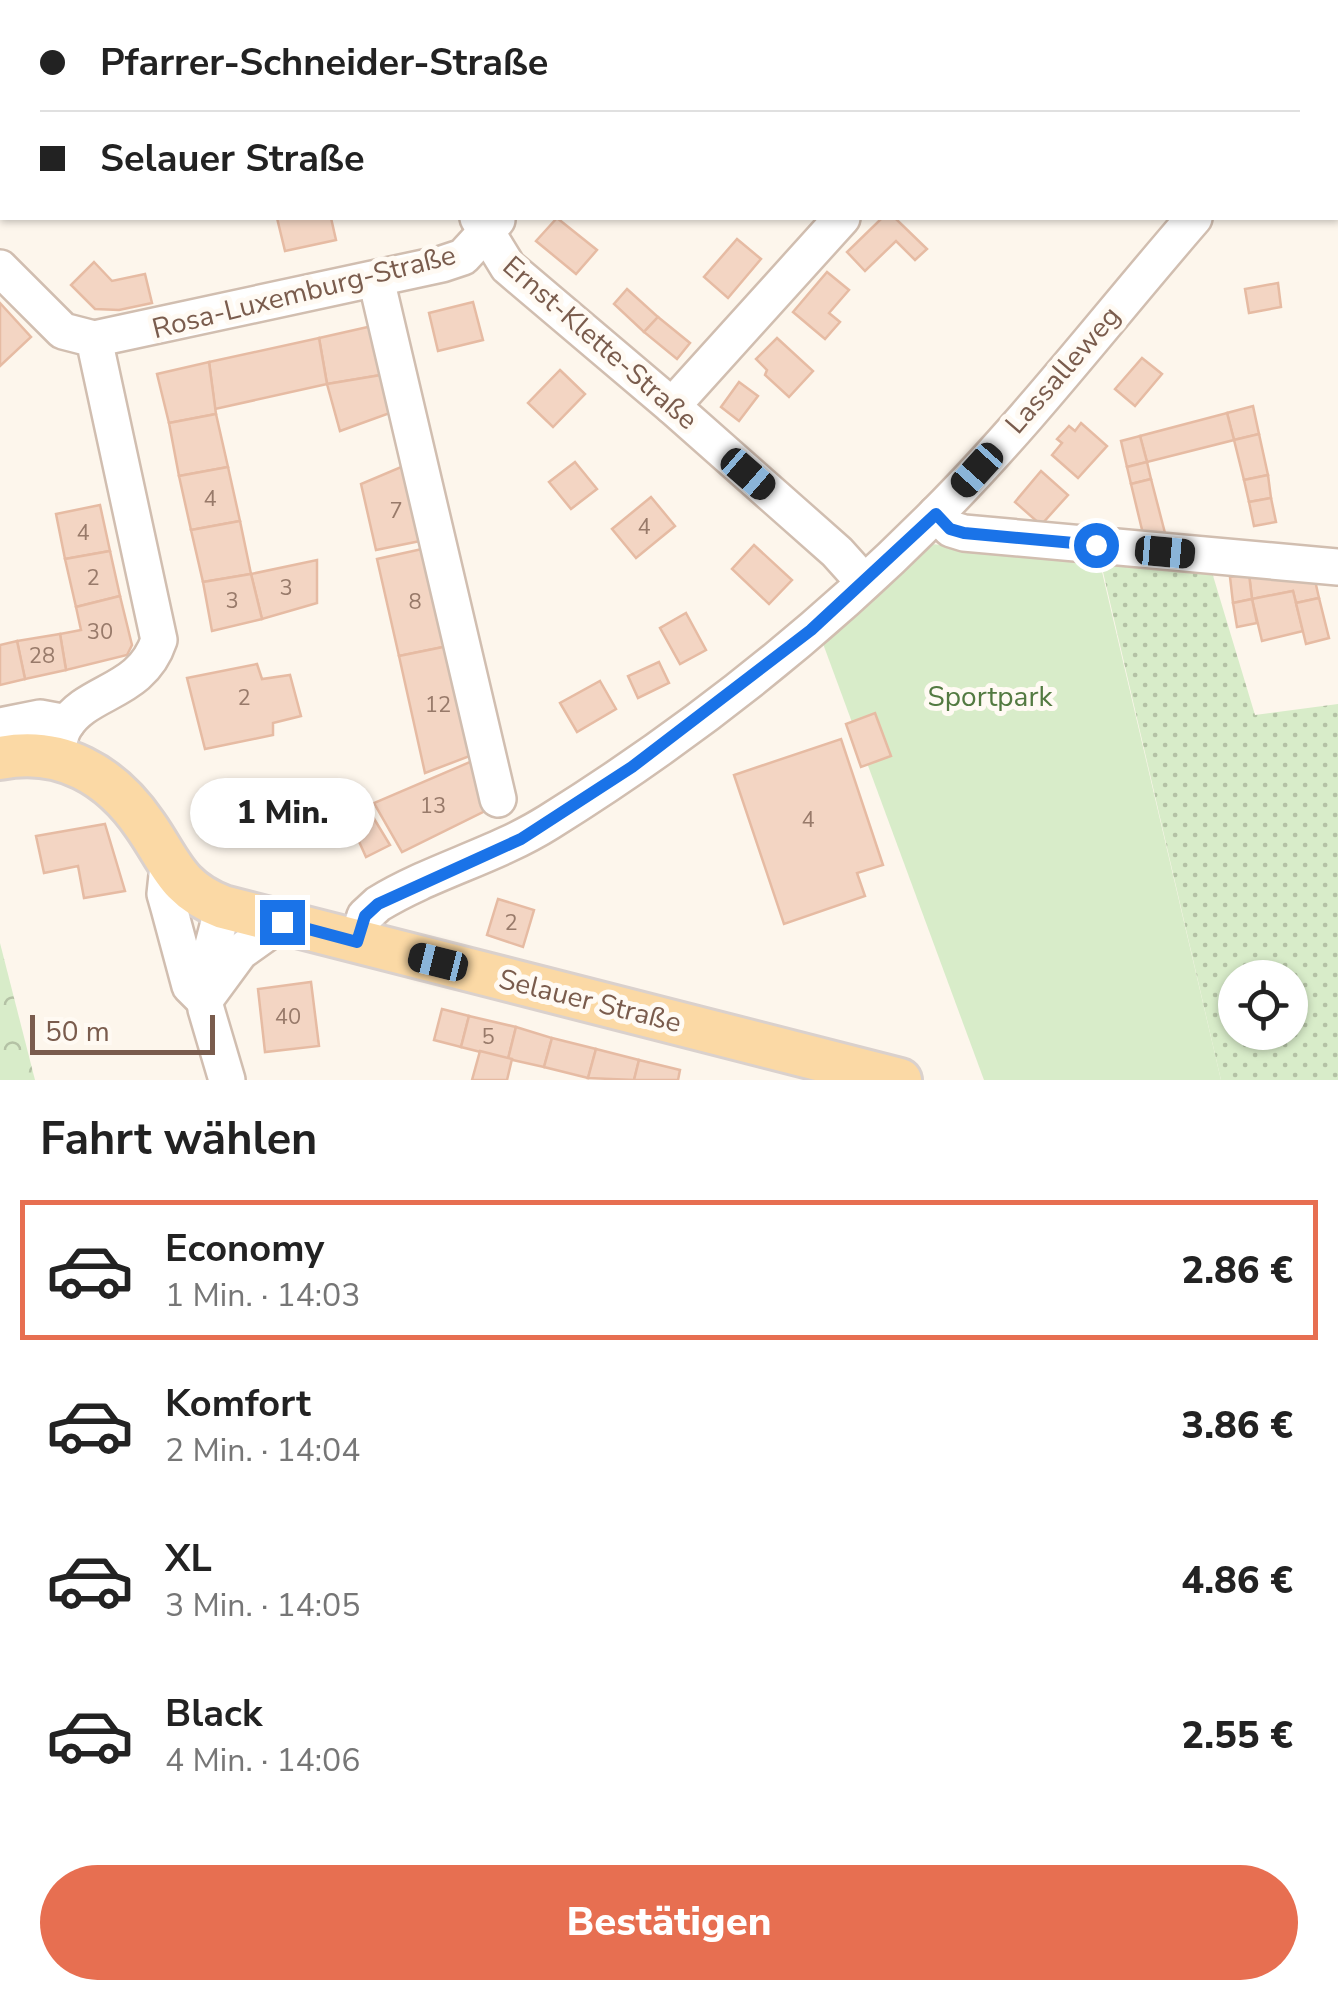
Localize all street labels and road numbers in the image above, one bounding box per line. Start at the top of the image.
street label: Rosa-Luxemburg-Straße [148,236,460,348]
street label: Ernst-Klette-Straße [494,248,706,438]
street label: Lassalleweg [997,298,1129,442]
street label: Selauer Straße [495,960,685,1042]

